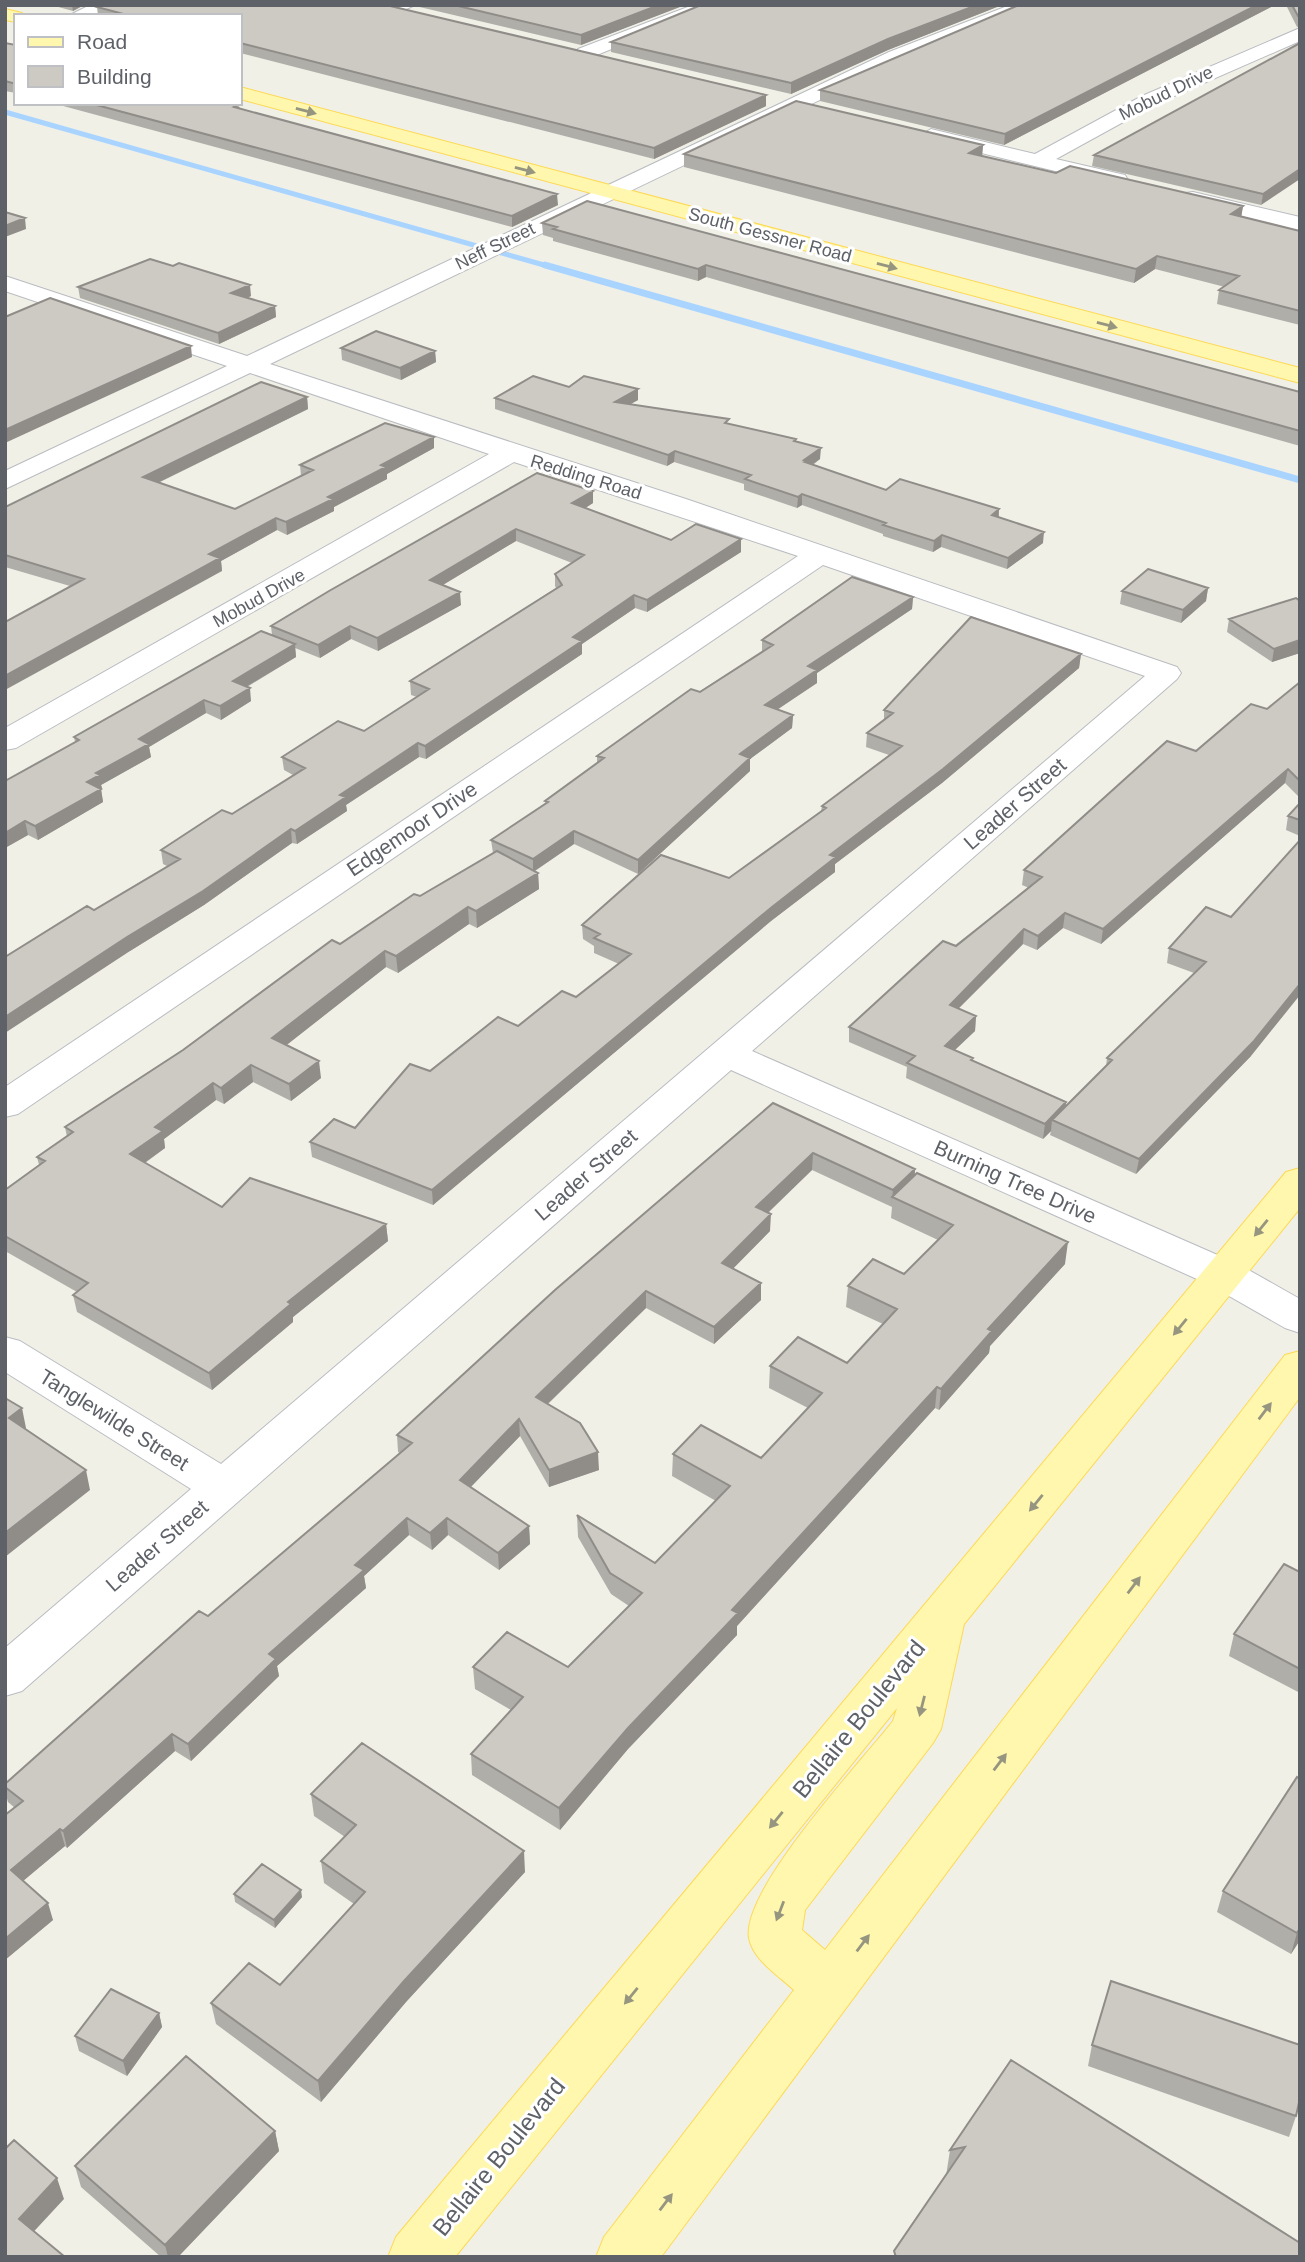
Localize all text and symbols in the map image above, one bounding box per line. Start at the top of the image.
legend [14,14,242,105]
text: Road [77,30,127,53]
street label: Mobud Drive [1116,62,1216,124]
text: Building [77,65,152,88]
one-way arrow [295,106,317,117]
one-way arrow [515,165,537,176]
street label: South Gessner Road [686,204,854,266]
street label: Neff Street [452,218,538,274]
one-way arrow [876,261,898,272]
one-way arrow [1096,320,1118,331]
street label: Redding Road [528,451,644,503]
street label: Mobud Drive [210,565,308,631]
street label: Leader Street [959,753,1070,854]
street label: Edgemoor Drive [342,777,481,881]
street label: Leader Street [530,1124,641,1225]
street label: Burning Tree Drive [931,1135,1100,1228]
one-way arrow [1254,1218,1269,1236]
one-way arrow [1173,1319,1188,1336]
street label: Tanglewilde Street [35,1364,193,1475]
one-way arrow [1258,1403,1273,1421]
street label: Leader Street [101,1495,212,1596]
one-way arrow [1029,1495,1044,1512]
one-way arrow [1127,1577,1142,1595]
street label: Bellaire Boulevard [787,1635,930,1803]
one-way arrow [916,1695,927,1717]
one-way arrow [993,1753,1007,1771]
one-way arrow [768,1811,783,1829]
one-way arrow [774,1901,785,1922]
one-way arrow [856,1934,870,1953]
one-way arrow [624,1986,639,2004]
street label: Bellaire Boulevard [427,2073,570,2241]
one-way arrow [659,2193,673,2212]

